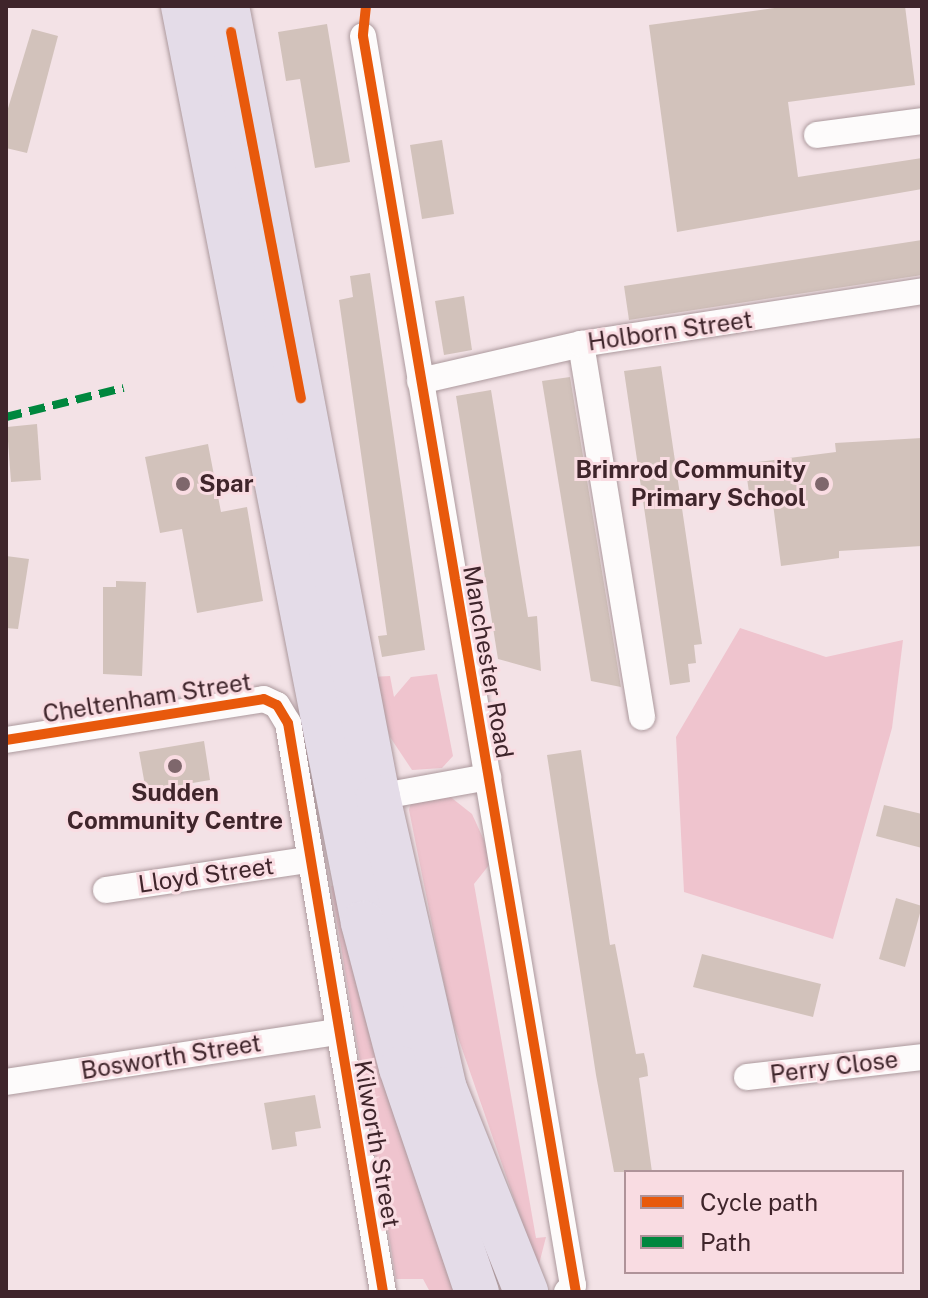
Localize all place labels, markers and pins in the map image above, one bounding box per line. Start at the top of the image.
place label: Brimrod Community Primary School [575,456,806,512]
place label: Spar [199,470,254,498]
marker: Spar [174,475,192,493]
marker: Brimrod Community Primary School [813,475,831,493]
marker: Sudden Community Centre [166,757,184,775]
place label: Sudden Community Centre [67,779,283,835]

